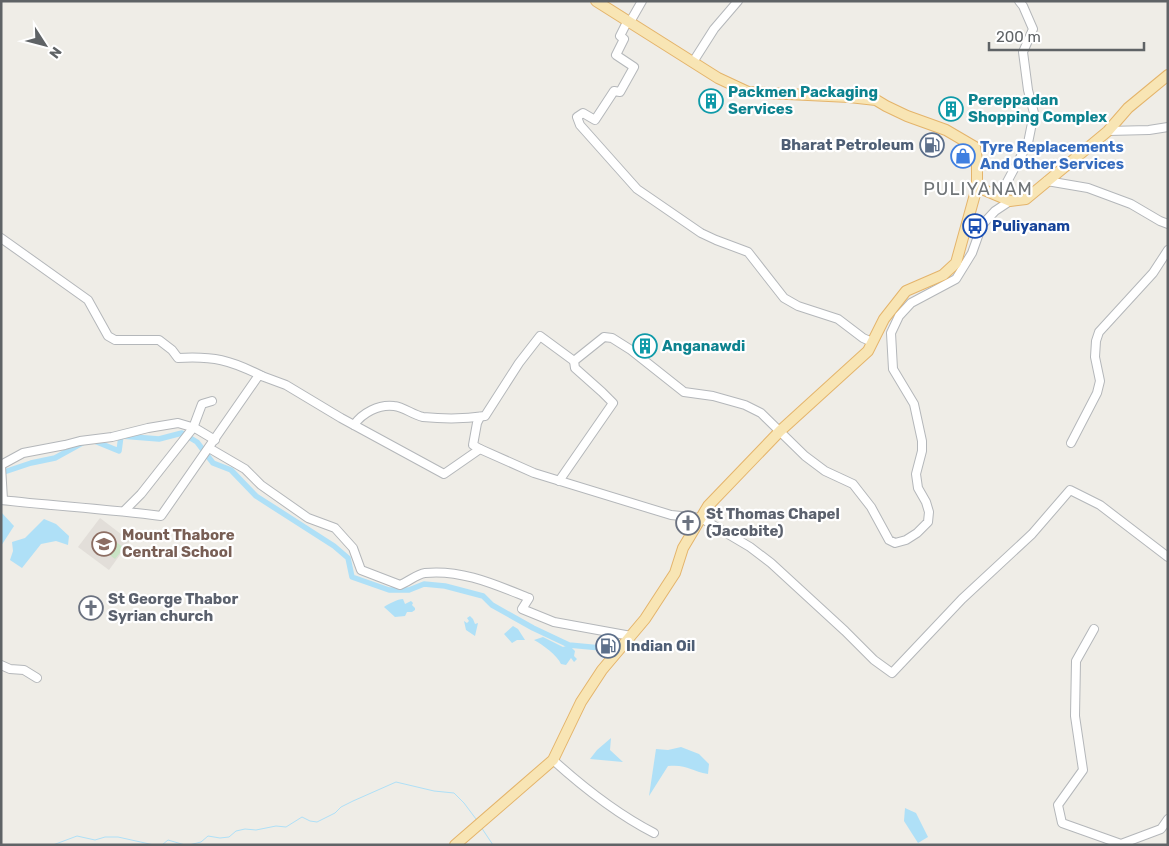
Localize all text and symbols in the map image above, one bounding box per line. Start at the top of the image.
north arrow [20,20,70,70]
scale bar [989,20,1144,52]
text: 200 m [996,28,1041,46]
text: N [45,43,65,61]
place label: Packmen Packaging Services [728,83,878,118]
building icon: Packmen Packaging Services [698,88,724,114]
place label: Pereppadan Shopping Complex [968,91,1107,126]
building icon: Pereppadan Shopping Complex [938,96,964,122]
fuel station icon: Bharat Petroleum [919,132,945,158]
place label: Bharat Petroleum [781,136,914,154]
place label: Tyre Replacements And Other Services [980,138,1124,173]
shop icon: Tyre Replacements And Other Services [950,143,976,169]
district label: PULIYANAM [923,178,1033,200]
bus stop icon: Puliyanam [962,213,988,239]
place label: Puliyanam [992,217,1070,235]
building icon: Anganawdi [632,333,658,359]
place label: Anganawdi [662,337,745,355]
place label: St Thomas Chapel (Jacobite) [706,505,840,540]
church icon: St Thomas Chapel (Jacobite) [675,510,701,536]
place label: Mount Thabore Central School [122,526,235,561]
school or university icon: Mount Thabore Central School [91,531,117,557]
place label: St George Thabor Syrian church [108,590,238,625]
church icon: St George Thabor Syrian church [78,595,104,621]
fuel station icon: Indian Oil [595,633,621,659]
place label: Indian Oil [626,637,695,655]

